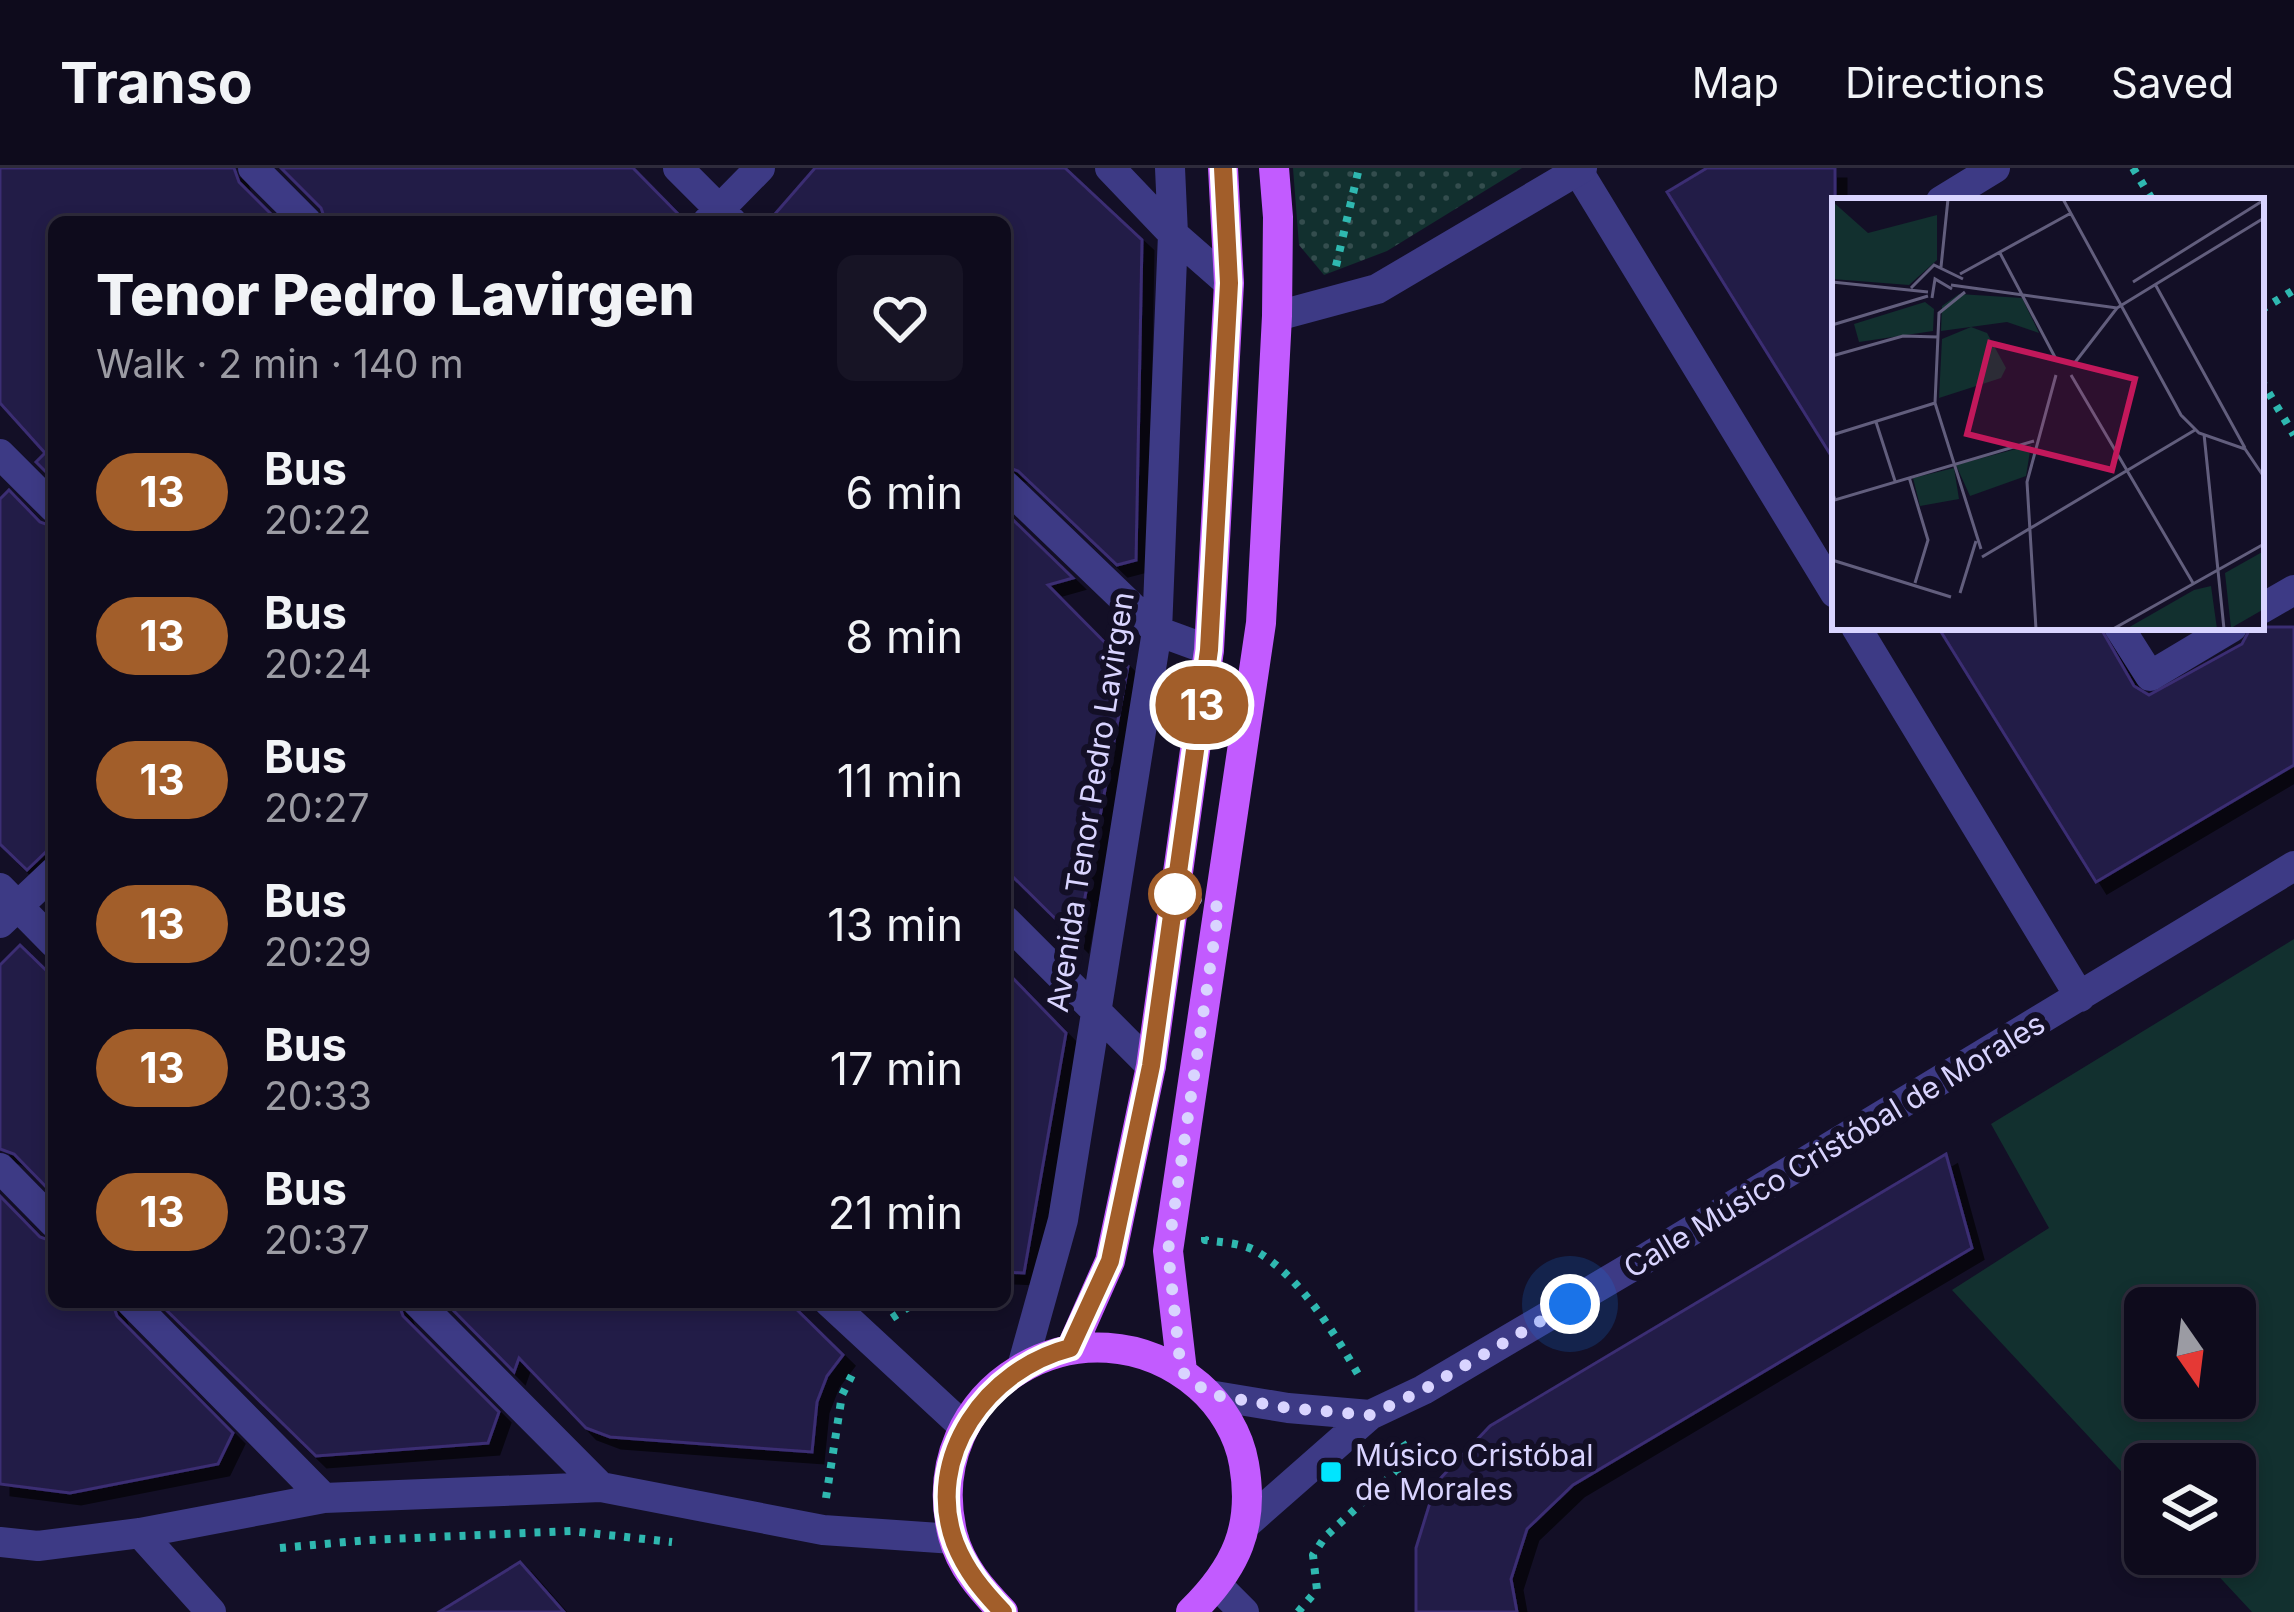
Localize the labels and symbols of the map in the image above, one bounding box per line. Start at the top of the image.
inset map [1832,198,2264,630]
street label: Avenida Tenor Pedro Lavirgen [1039,589,1141,1015]
line badge: 13 [1148,666,1256,744]
unlabelled marker [1150,869,1200,919]
street label: Calle Músico Cristóbal de Morales [1617,1005,2051,1285]
your location [1540,1274,1600,1334]
north arrow [2124,1287,2256,1419]
place label: Músico Cristóbal de Morales [1355,1437,1594,1507]
marker: Músico Cristóbal de Morales [1318,1459,1344,1485]

